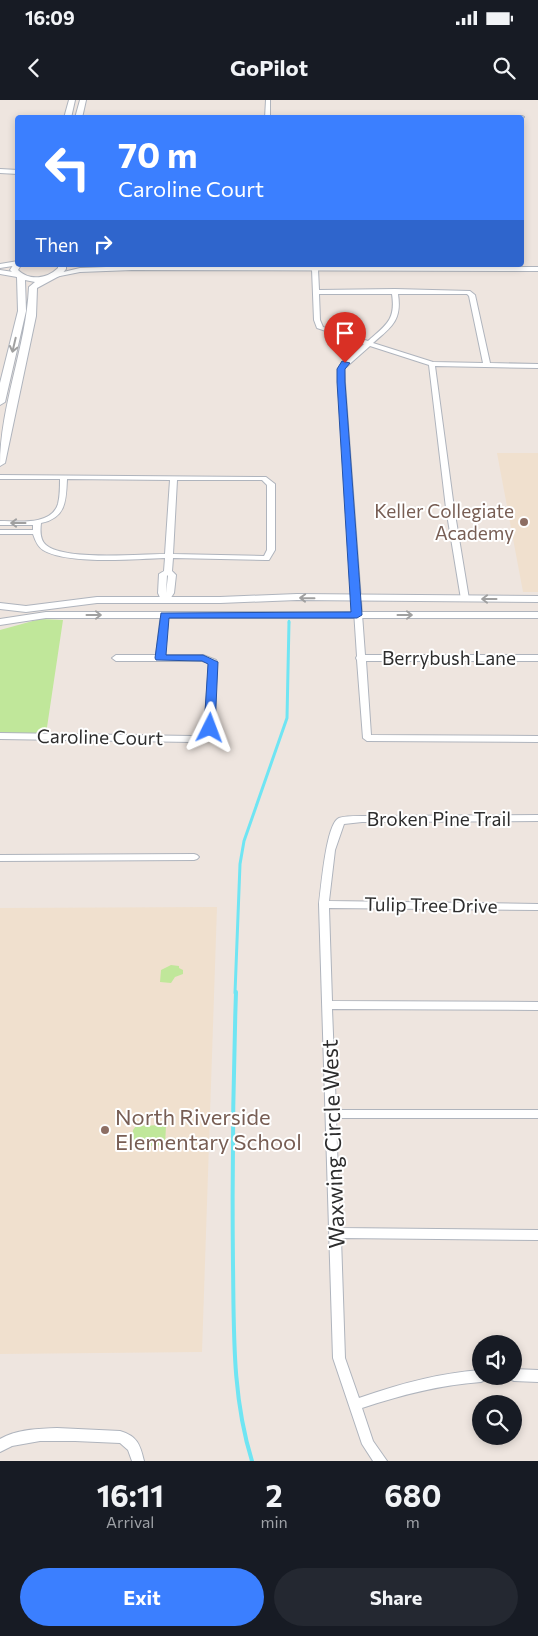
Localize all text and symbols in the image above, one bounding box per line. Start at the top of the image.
text: 16:09 [25,6,75,29]
icon: back [20,54,48,82]
text: GoPilot [230,54,308,81]
icon: search [490,54,518,82]
text: 70 m [118,132,198,175]
icon: left [35,135,100,200]
text: Caroline Court [118,175,264,202]
icon: right [89,230,117,258]
text: Then [35,233,79,256]
pin [324,312,366,363]
icon: arrive [331,319,359,347]
one-way arrow [9,337,18,353]
place label: Keller Collegiate Academy [374,499,514,544]
marker: Keller Collegiate Academy [518,516,530,528]
one-way arrow [11,518,27,528]
one-way arrow [299,593,315,602]
one-way arrow [482,594,498,604]
one-way arrow [86,610,102,620]
one-way arrow [397,610,413,620]
street label: Berrybush Lane [382,646,516,669]
position arrow [183,701,235,753]
street label: Caroline Court [37,724,163,749]
street label: Broken Pine Trail [367,807,511,830]
street label: Tulip Tree Drive [364,892,498,917]
street label: Waxwing Circle West [315,1039,350,1249]
place label: North Riverside Elementary School [115,1103,302,1155]
marker: North Riverside Elementary School [99,1124,111,1136]
map controls [472,1335,522,1445]
button: sound [472,1335,522,1385]
button: search [472,1395,522,1445]
text: 16:11 [97,1476,164,1513]
text: 2 [266,1476,283,1513]
text: 680 [384,1476,441,1513]
text: Arrival [106,1512,154,1531]
text: min [260,1512,288,1531]
text: m [406,1512,420,1531]
button: Exit [20,1568,264,1626]
button: Share [274,1568,518,1626]

